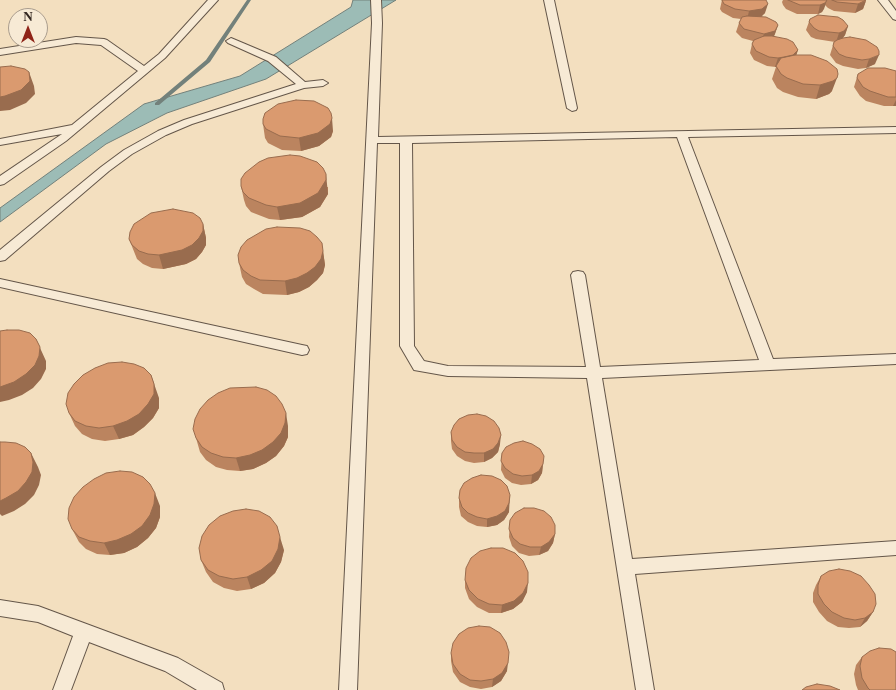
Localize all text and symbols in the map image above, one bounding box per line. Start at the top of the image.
north arrow [8,8,48,48]
text: N [23,10,33,24]

